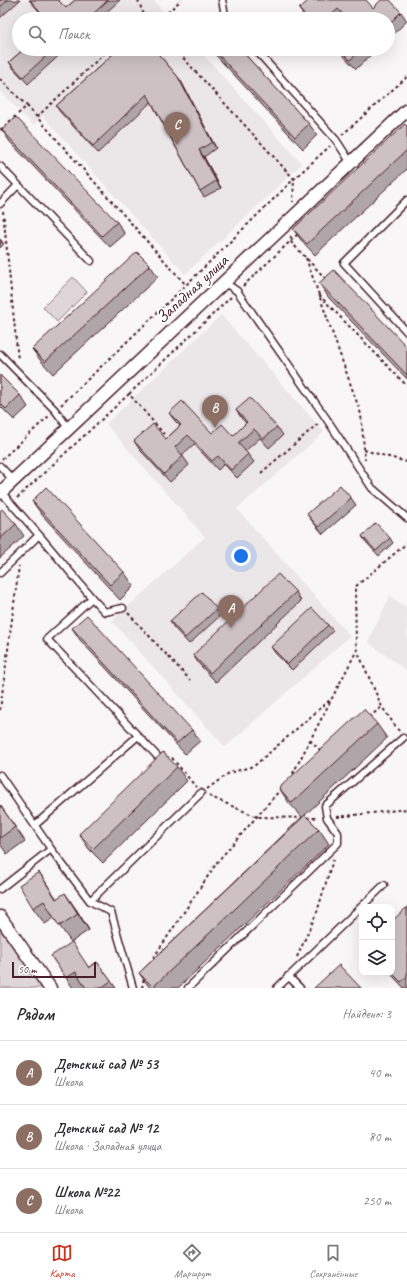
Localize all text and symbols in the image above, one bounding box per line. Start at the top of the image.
search box [12,12,395,56]
icon: search [26,23,48,45]
text: Поиск [58,25,90,44]
pin: C [164,112,190,145]
street label: Западная улица [151,249,234,328]
pin: B [202,395,228,428]
your location [231,546,251,566]
pin: A [218,595,244,628]
map controls [359,904,395,976]
button: locate [359,904,395,940]
button: layers [359,940,395,976]
scale bar [12,960,96,979]
text: 50 m [18,962,37,976]
text: Рядом [16,1004,54,1025]
text: Найдено: 3 [343,1006,391,1022]
text: Детский сад № 53 [54,1055,158,1074]
text: A [26,1065,32,1081]
text: 40 m [369,1065,391,1081]
text: Школа [54,1074,83,1090]
text: Детский сад № 12 [54,1119,158,1138]
text: B [26,1129,32,1145]
text: 80 m [369,1129,391,1145]
text: Школа · Западная улица [54,1138,161,1154]
text: Школа №22 [54,1183,119,1202]
text: C [26,1193,32,1209]
text: 250 m [363,1193,391,1209]
text: Школа [54,1202,83,1218]
tab: Карта [50,1242,75,1280]
tab: Маршрут [174,1242,210,1280]
tab: Сохранённые [310,1242,357,1280]

